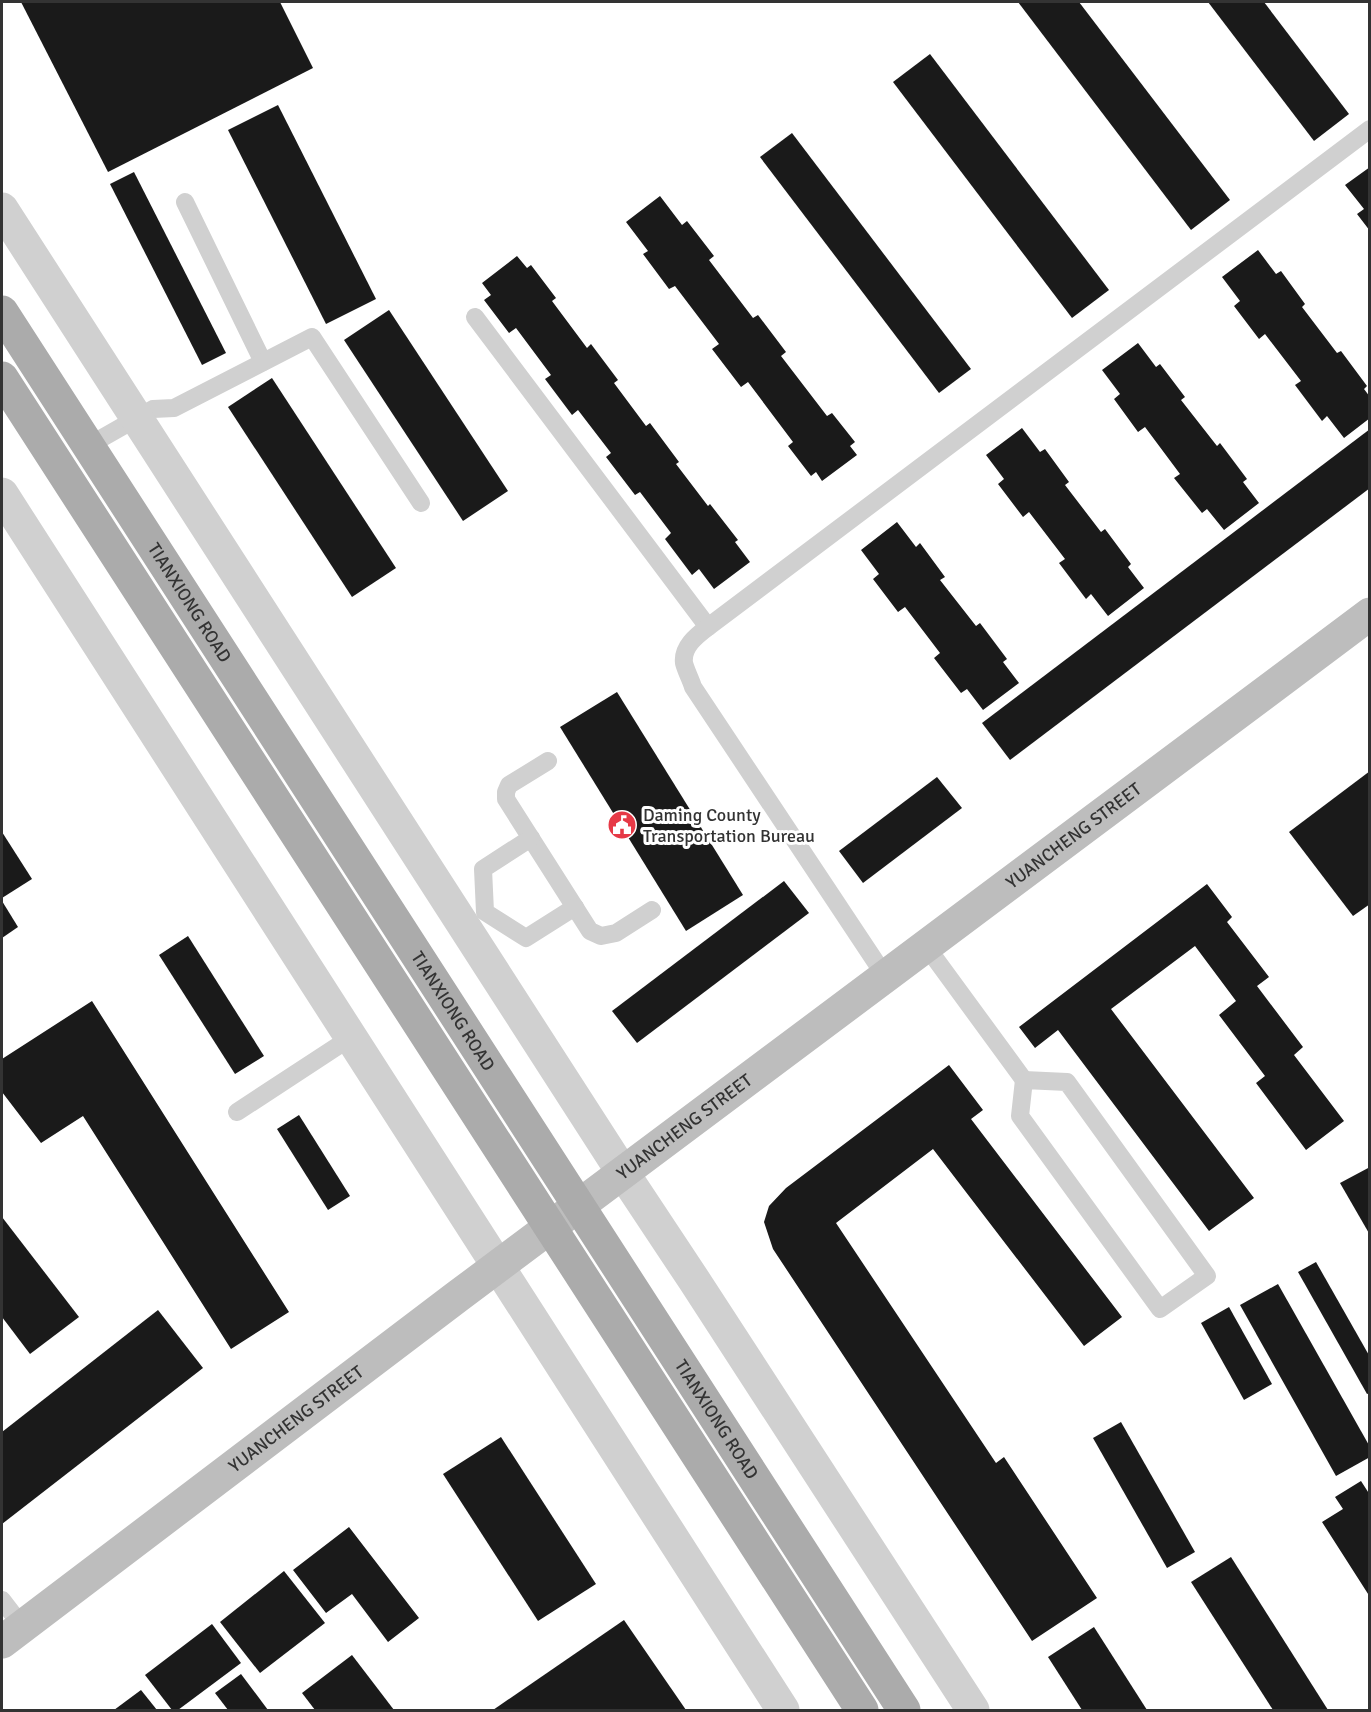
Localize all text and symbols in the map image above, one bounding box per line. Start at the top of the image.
street label: TIANXIONG ROAD [143,539,236,667]
street label: YUANCHENG STREET [1001,778,1146,893]
place label: Daming County Transportation Bureau [643,804,815,847]
public building icon: Daming County Transportation Bureau [606,809,638,841]
street label: TIANXIONG ROAD [406,947,500,1075]
street label: YUANCHENG STREET [612,1069,756,1185]
street label: TIANXIONG ROAD [670,1356,763,1483]
street label: YUANCHENG STREET [224,1361,368,1477]

